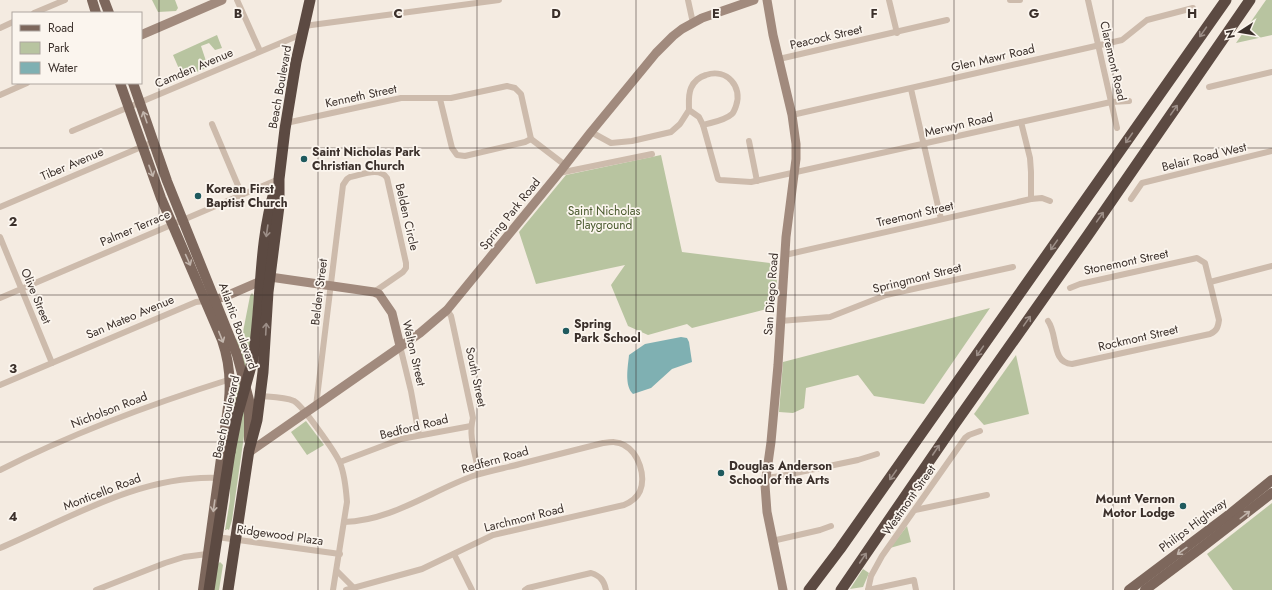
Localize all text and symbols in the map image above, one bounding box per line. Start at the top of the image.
text: B [234,4,243,23]
text: C [393,4,403,23]
text: D [551,4,561,23]
text: E [712,4,720,23]
text: F [870,4,878,23]
text: G [1029,4,1040,23]
text: H [1187,4,1197,23]
legend [12,12,142,84]
north arrow [1220,12,1260,52]
text: Road [48,19,74,37]
street label: Claremont Road [1095,19,1131,103]
street label: Peacock Street [788,20,864,54]
one-way arrow [1199,26,1207,37]
text: N [1221,28,1239,40]
text: Park [48,39,70,57]
street label: Glen Mawr Road [949,40,1037,76]
street label: Camden Avenue [152,43,236,93]
street label: Beach Boulevard [264,44,296,130]
text: Water [48,59,79,77]
street label: Kenneth Street [324,80,399,112]
one-way arrow [1170,105,1178,116]
street label: Merwyn Road [923,108,995,142]
one-way arrow [140,112,148,124]
one-way arrow [1125,133,1133,144]
street label: Belair Road West [1160,138,1248,176]
street label: Tiber Avenue [38,143,106,185]
place label: Saint Nicholas Park Christian Church [312,143,421,175]
marker: Saint Nicholas Park Christian Church [299,154,309,164]
one-way arrow [147,164,155,176]
street label: Spring Park Road [475,174,545,254]
place label: Korean First Baptist Church [206,180,288,212]
street label: Belden Circle [391,182,423,252]
marker: Korean First Baptist Church [193,191,203,201]
street label: Treemont Street [875,196,955,232]
park label: Saint Nicholas Playground [568,202,640,234]
street label: Palmer Terrace [97,205,173,251]
text: 2 [9,212,17,231]
one-way arrow [1096,212,1104,223]
one-way arrow [263,224,271,237]
one-way arrow [1050,239,1058,250]
street label: Stonemont Street [1082,244,1170,280]
street label: San Diego Road [759,252,783,336]
one-way arrow [184,254,192,266]
street label: Belden Street [306,257,332,326]
street label: Springmont Street [871,258,963,298]
street label: Olive Street [16,265,56,327]
street label: Atlantic Boulevard [214,280,262,372]
street label: San Mateo Avenue [83,290,177,344]
place label: Spring Park School [574,315,641,347]
one-way arrow [1023,316,1031,327]
street label: Walton Street [398,318,430,388]
street label: Rockmont Street [1096,320,1180,356]
one-way arrow [263,323,270,336]
marker: Spring Park School [561,326,571,336]
one-way arrow [217,330,225,342]
street label: South Street [461,345,491,409]
one-way arrow [976,346,984,357]
text: 3 [9,359,17,378]
street label: Beach Boulevard [208,374,244,460]
street label: Nicholson Road [68,387,150,433]
street label: Bedford Road [378,410,450,444]
street label: Redfern Road [459,442,531,478]
one-way arrow [932,445,940,456]
place label: Douglas Anderson School of the Arts [729,457,832,489]
street label: Westmont Street [878,461,940,539]
marker: Douglas Anderson School of the Arts [716,468,726,478]
street label: Monticello Road [60,469,144,515]
one-way arrow [889,469,897,480]
place label: Mount Vernon Motor Lodge [1095,490,1175,522]
street label: Philips Highway [1155,493,1231,557]
one-way arrow [210,499,218,512]
street label: Larchmont Road [482,499,566,537]
marker: Mount Vernon Motor Lodge [1178,501,1188,511]
text: 4 [8,507,18,526]
one-way arrow [1239,510,1250,519]
street label: Ridgewood Plaza [235,520,325,550]
one-way arrow [1177,547,1188,555]
one-way arrow [859,553,868,564]

